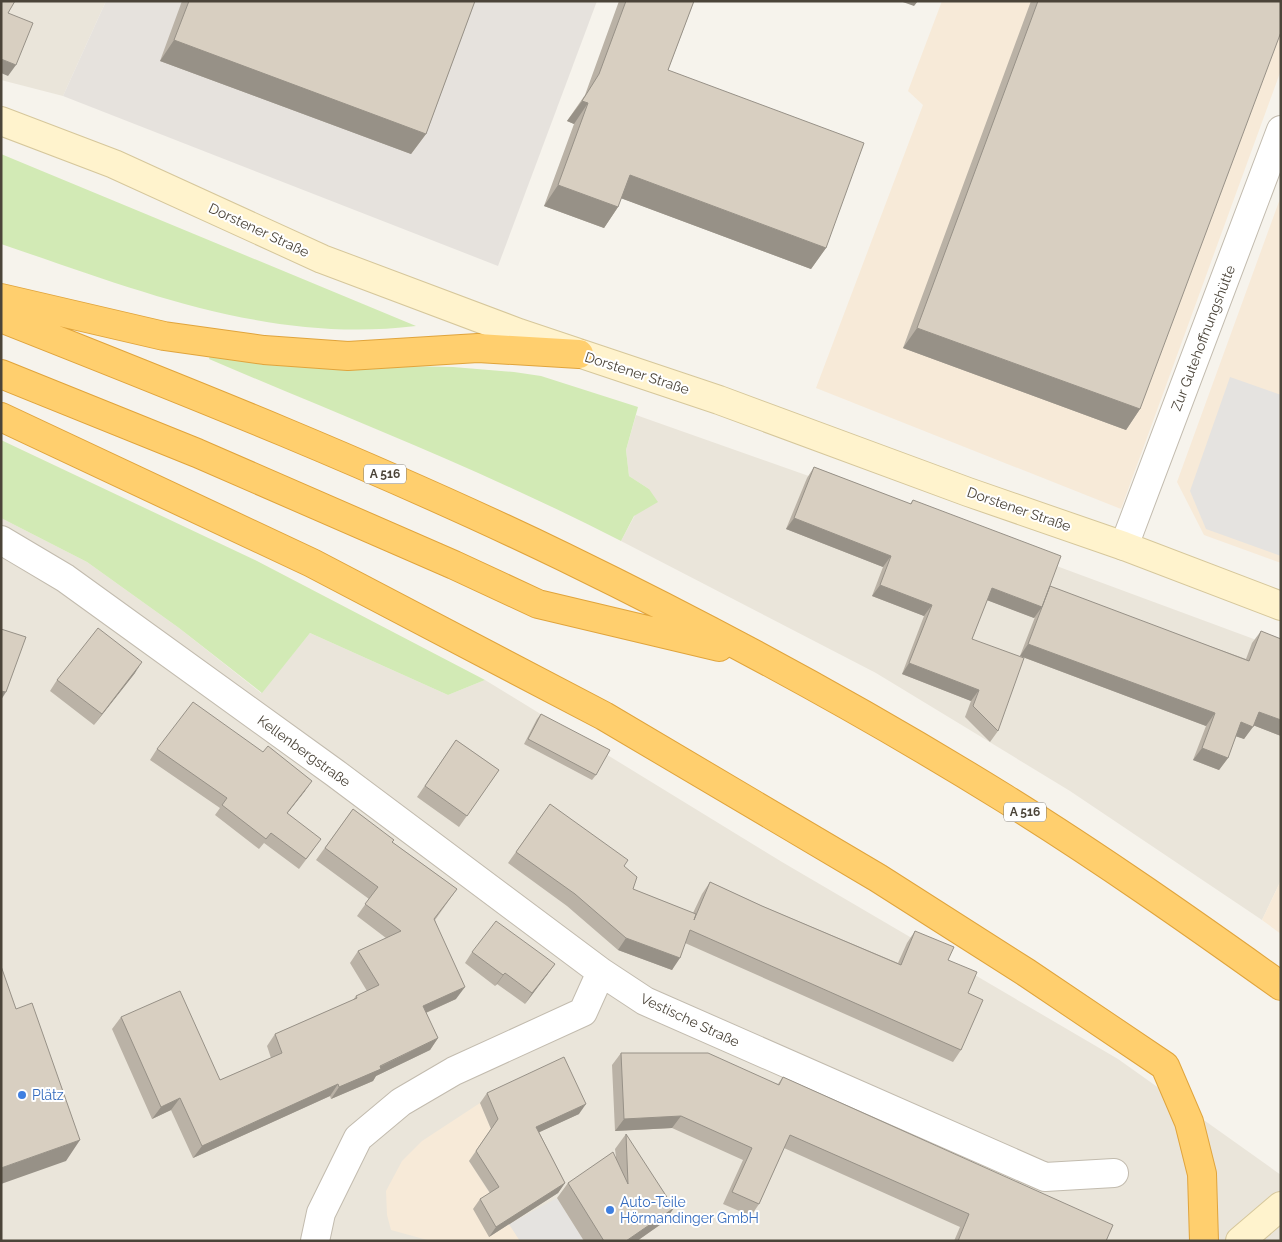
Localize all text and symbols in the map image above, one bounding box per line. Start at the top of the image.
street label: Dorstener Straße [206,200,312,260]
street label: Zur Gutehoffnungshütte [1168,263,1238,413]
street label: Dorstener Straße [583,349,691,397]
road number: A 516 [364,464,406,484]
street label: Dorstener Straße [965,484,1073,534]
street label: Kellenbergstraße [254,712,354,790]
road number: A 516 [1004,802,1046,822]
street label: Vestische Straße [638,990,742,1050]
place label: Plätz [32,1087,64,1103]
marker: Plätz [16,1089,28,1101]
place label: Auto-Teile Hörmandinger GmbH [620,1194,759,1226]
marker: Auto-Teile Hörmandinger GmbH [604,1204,616,1216]

